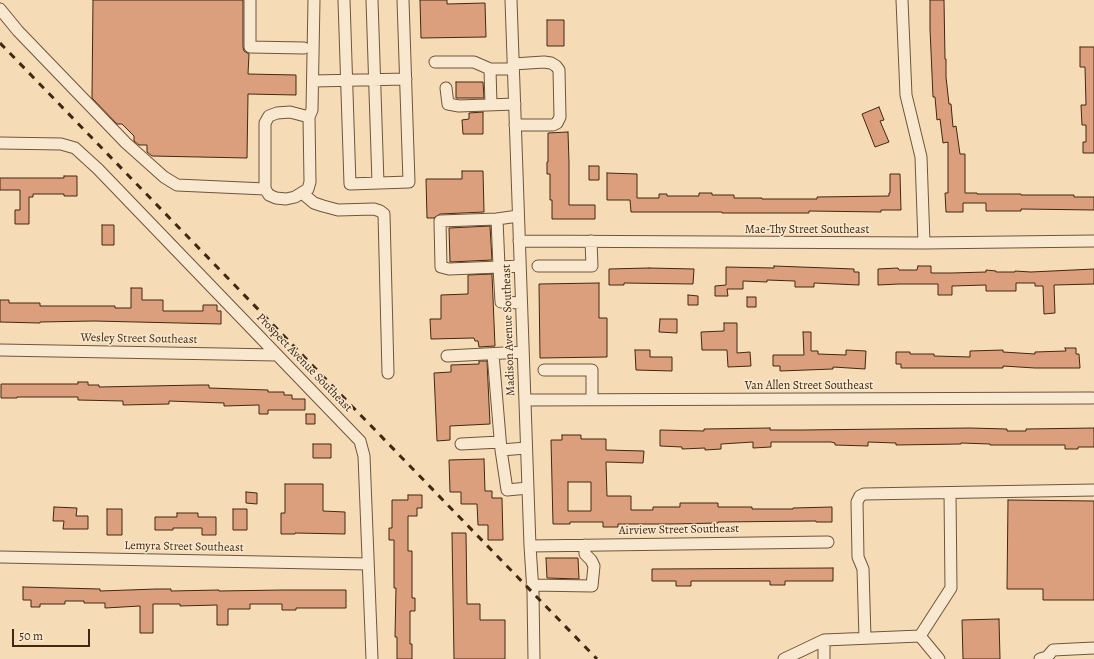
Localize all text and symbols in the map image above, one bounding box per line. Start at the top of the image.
street label: Mae-Thy Street Southeast [745,223,869,237]
street label: Madison Avenue Southeast [500,264,518,396]
street label: Prospect Avenue Southeast [253,311,355,415]
street label: Wesley Street Southeast [80,331,198,347]
street label: Van Allen Street Southeast [745,379,873,393]
street label: Airview Street Southeast [619,522,739,538]
street label: Lemyra Street Southeast [124,539,244,555]
scale bar [14,621,92,647]
text: 50 m [19,628,43,644]

